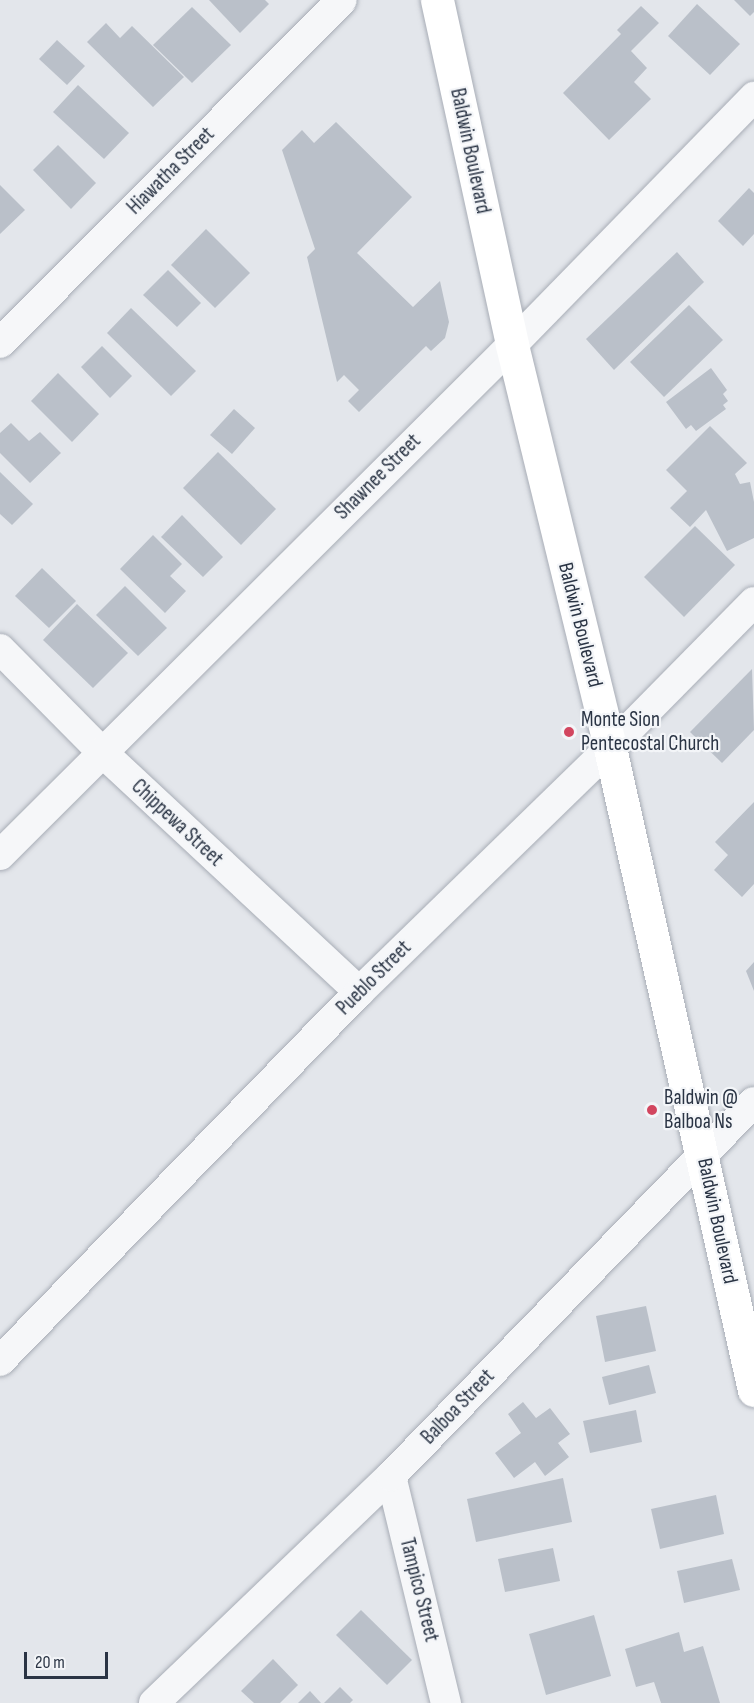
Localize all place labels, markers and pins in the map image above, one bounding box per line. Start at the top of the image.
place label: Monte Sion Pentecostal Church [581,707,719,757]
marker: Monte Sion Pentecostal Church [562,725,576,739]
place label: Baldwin @ Balboa Ns [664,1085,738,1135]
marker: Baldwin @ Balboa Ns [645,1103,659,1117]

